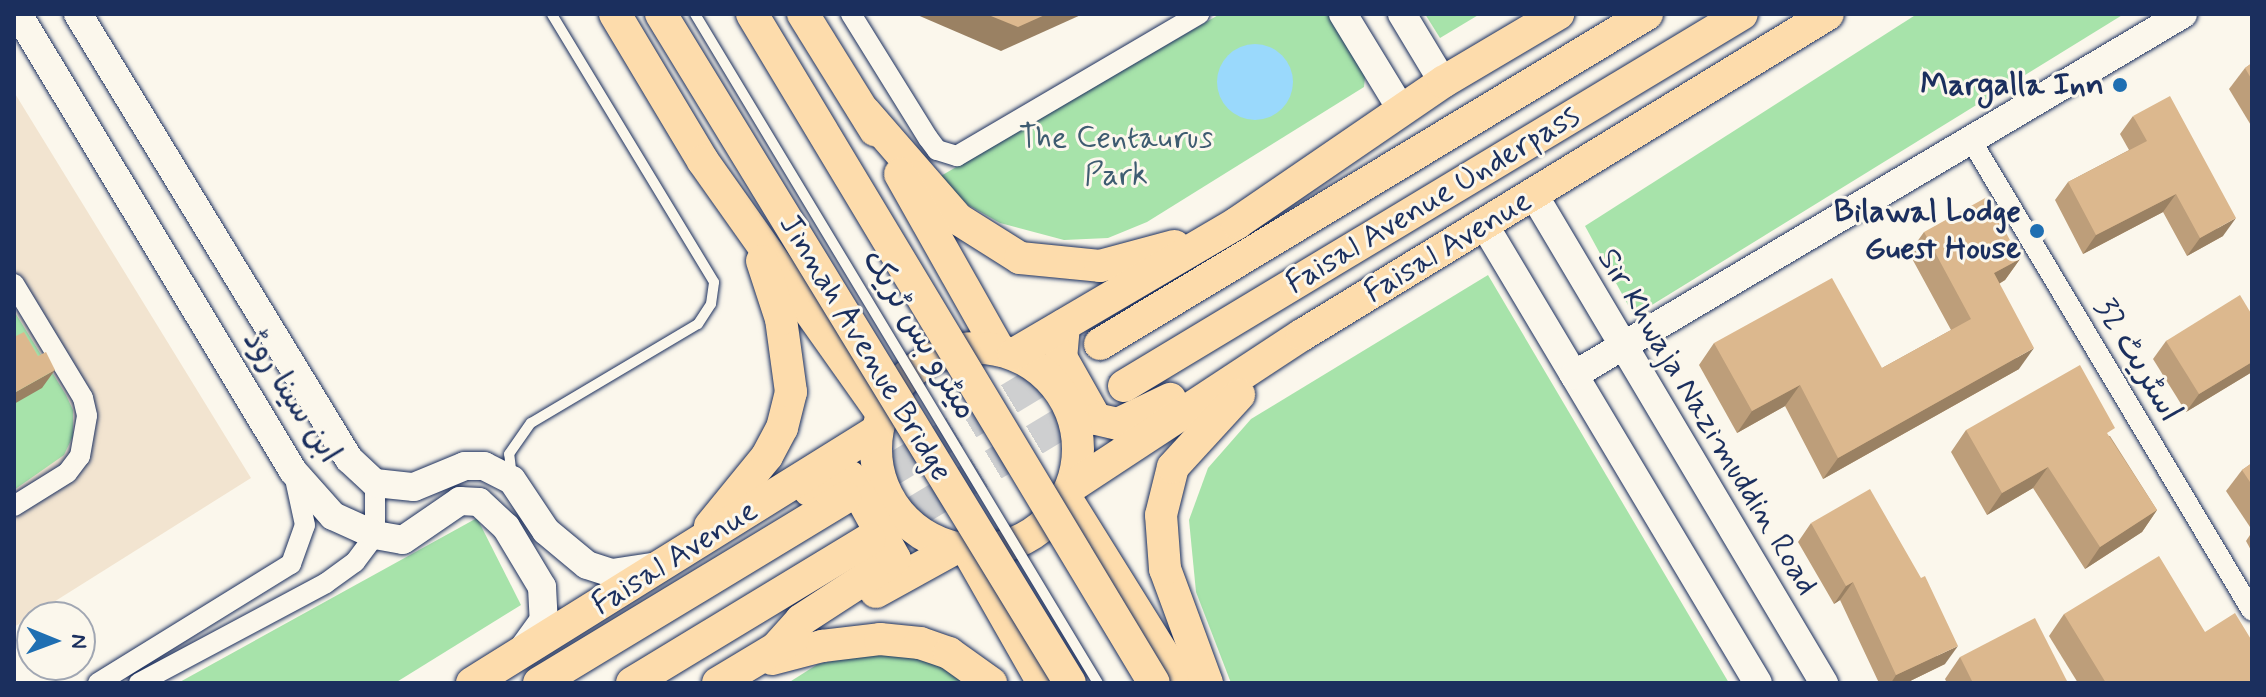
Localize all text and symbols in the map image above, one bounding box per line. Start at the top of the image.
place label: Margalla Inn [1920,66,2104,104]
marker: Margalla Inn [2111,76,2129,94]
street label: Faisal Avenue Underpass [1279,97,1587,303]
park label: The Centaurus Park [1014,120,1218,195]
street label: Faisal Avenue [1357,182,1539,312]
place label: Bilawal Lodge Guest House [1829,194,2021,269]
street label: Jinnah Avenue Bridge [771,209,959,487]
marker: Bilawal Lodge Guest House [2028,222,2046,240]
street label: Sir Khwaja Nazimuddin Road [1584,235,1830,609]
street label: میٹرو بس ٹریک [853,243,985,427]
street label: اسٹریٹ 32 [2085,291,2189,429]
street label: ابن سینا روڈ [234,323,348,471]
street label: Faisal Avenue [585,492,765,624]
north arrow [16,601,96,681]
text: N [64,634,92,649]

